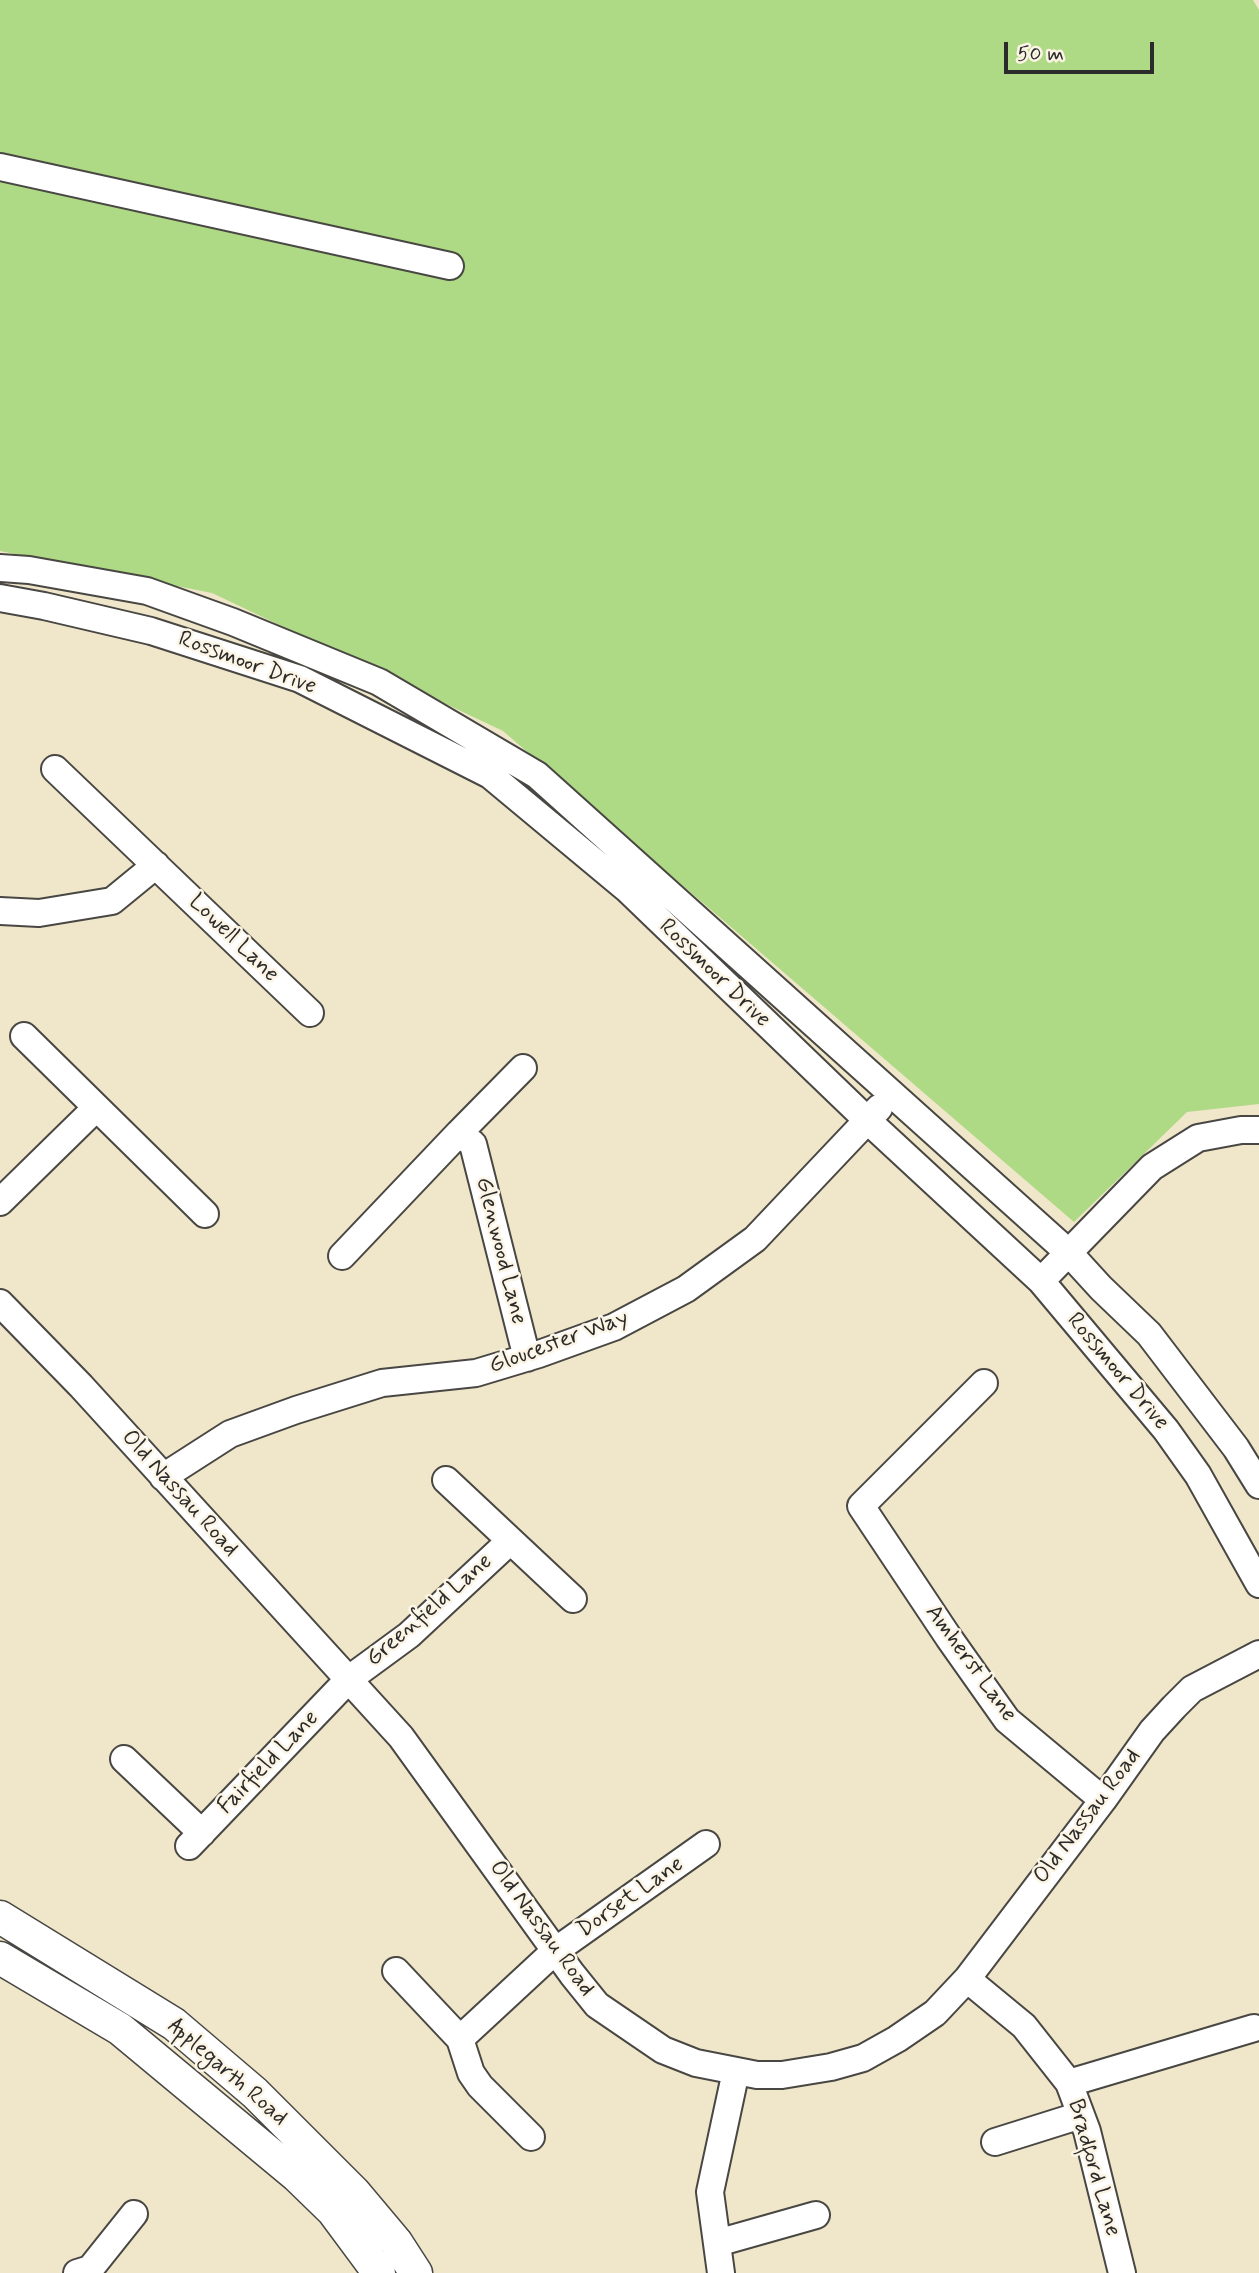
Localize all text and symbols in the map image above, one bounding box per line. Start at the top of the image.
scale bar [1007,28,1158,72]
text: 50 m [1017,40,1064,68]
street label: Rossmoor Drive [174,626,320,702]
street label: Lowell Lane [182,889,284,989]
street label: Rossmoor Drive [652,914,776,1034]
street label: Glenwood Lane [468,1175,532,1327]
street label: Gloucester Way [486,1305,632,1381]
street label: Rossmoor Drive [1060,1308,1174,1436]
street label: Old Nassau Road [115,1425,243,1563]
street label: Greenfield Lane [361,1549,499,1673]
street label: Amherst Lane [918,1600,1022,1728]
street label: Fairfield Lane [213,1705,325,1821]
street label: Old Nassau Road [1028,1744,1148,1890]
street label: Dorset Lane [572,1851,690,1945]
street label: Old Nassau Road [482,1856,600,2002]
street label: Applegarth Road [161,2013,293,2133]
street label: Bradford Lane [1060,2096,1126,2240]

